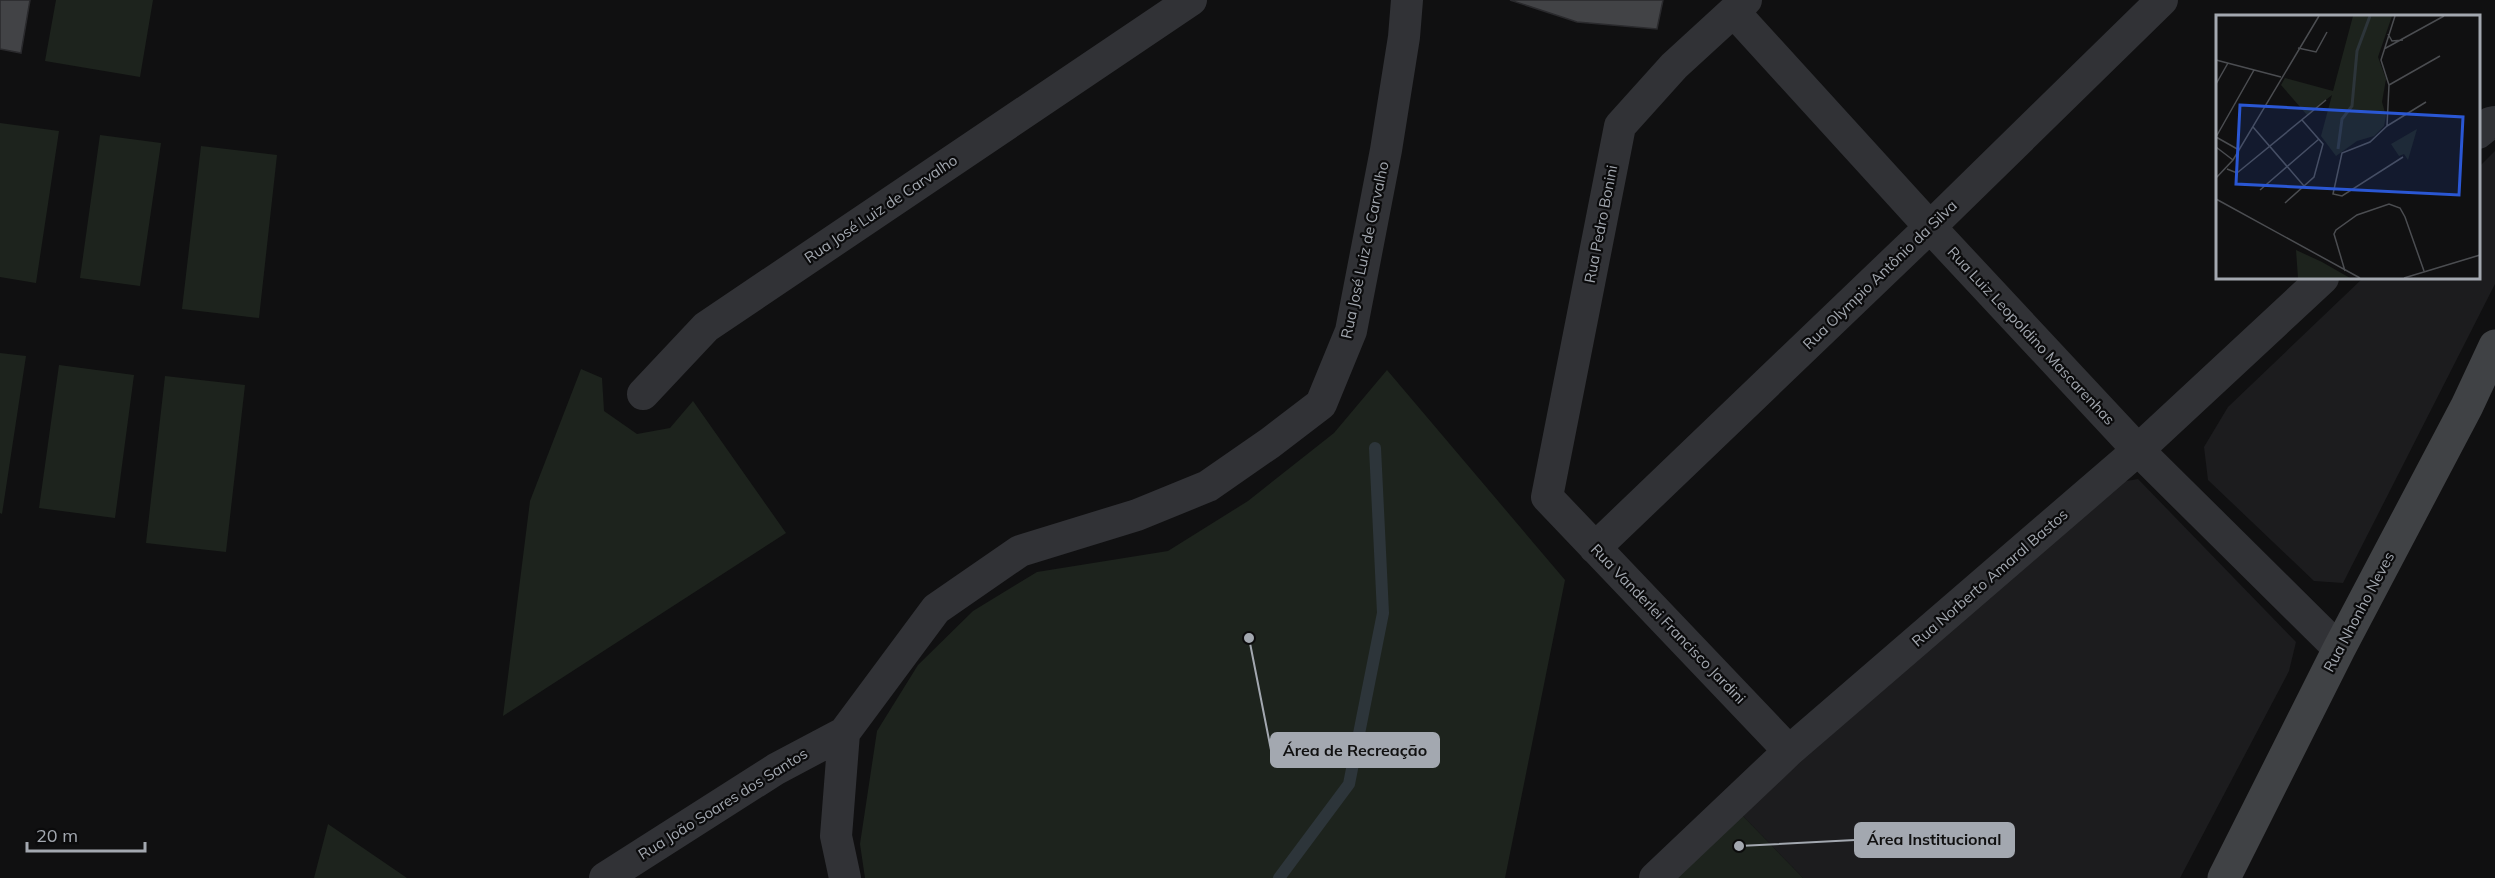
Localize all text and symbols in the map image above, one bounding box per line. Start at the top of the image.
inset map [2216,15,2480,279]
street label: Rua José Luiz de Carvalho [801,150,961,267]
street label: Rua José Luiz de Carvalho [1336,160,1393,340]
street label: Rua Pedro Bonini [1580,163,1621,285]
street label: Rua Olympio Antônio da Silva [1799,196,1961,353]
street label: Rua Luiz Leopoldino Mascarenhas [1944,243,2119,429]
street label: Rua Norberto Amaral Bastos [1908,505,2072,651]
street label: Rua Vanderlei Francisco Jardini [1587,540,1750,708]
street label: Rua Nhonho Neves [2319,548,2398,675]
callout: Área de Recreação [1271,733,1439,767]
text: Área de Recreação [1283,740,1427,760]
street label: Rua João Soares dos Santos [635,744,811,864]
scale bar [27,815,146,853]
callout: Área Institucional [1855,823,2014,857]
text: 20 m [36,824,78,847]
text: Área Institucional [1867,829,2001,849]

